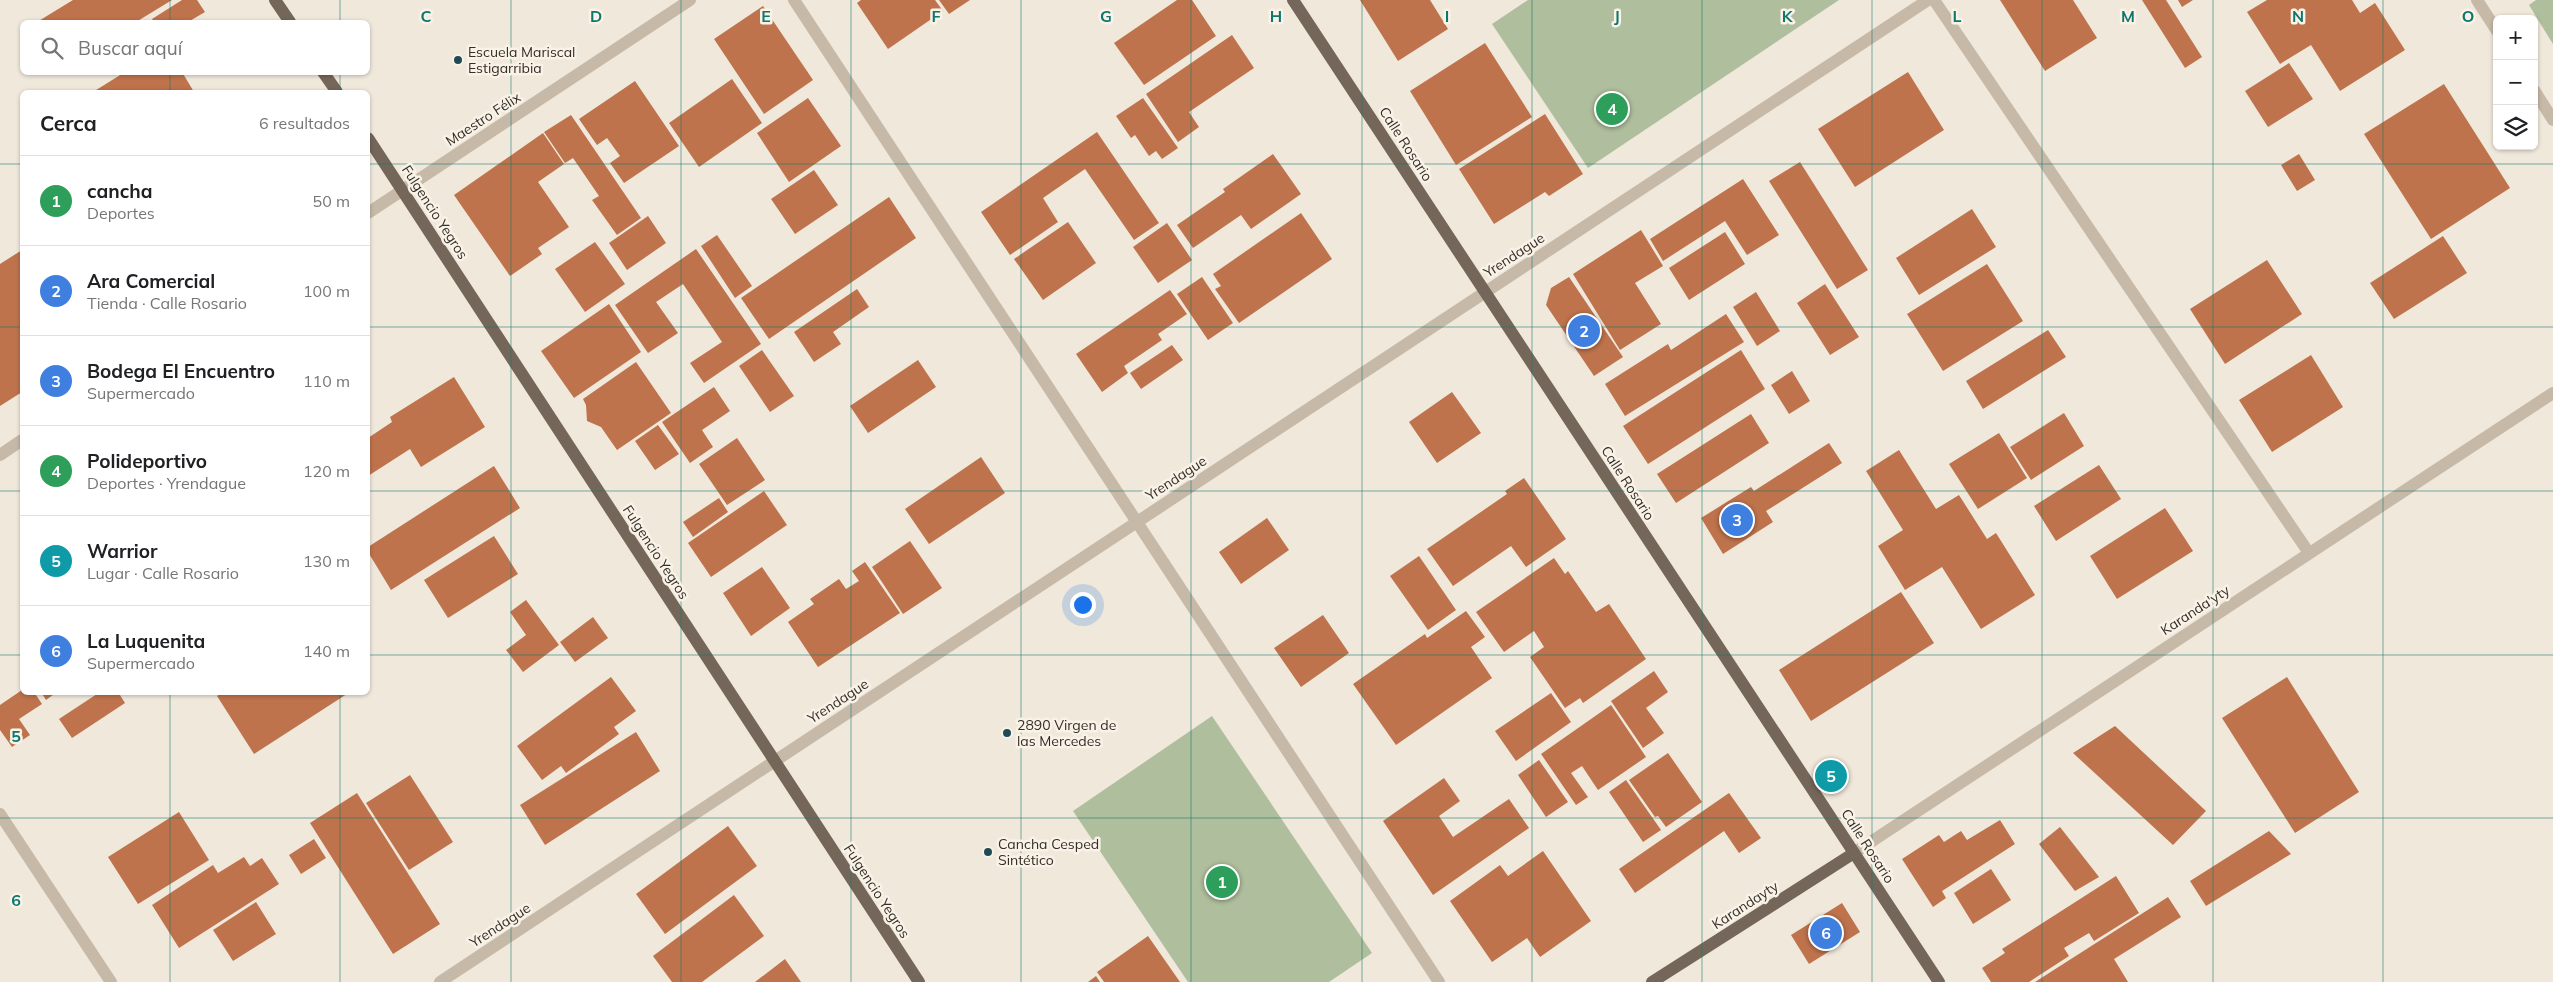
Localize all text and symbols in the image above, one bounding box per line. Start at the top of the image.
text: C [421,6,432,26]
text: D [590,6,602,26]
text: E [761,6,771,26]
text: F [931,6,941,26]
text: G [1100,6,1112,26]
text: H [1270,6,1282,26]
text: I [1445,6,1449,26]
text: J [1614,6,1620,26]
text: K [1782,6,1794,26]
text: L [1953,6,1962,26]
text: M [2121,6,2135,26]
text: N [2292,6,2304,26]
text: O [2462,6,2474,26]
map controls [2493,15,2538,150]
button: + [2493,15,2538,60]
search box [20,20,370,75]
icon: search [38,34,66,62]
text: Buscar aquí [78,36,182,60]
place label: Escuela Mariscal Estigarribia [468,43,575,77]
marker: Escuela Mariscal Estigarribia [452,54,464,66]
button: − [2493,60,2538,105]
street label: Maestro Félix [442,88,524,150]
pin: 4 [1596,90,1628,128]
street label: Calle Rosario [1375,103,1437,185]
button: layers [2493,105,2538,150]
text: Cerca [40,110,97,136]
text: 6 resultados [259,113,350,133]
street label: Fulgencio Yegros [398,162,472,263]
text: cancha [87,179,153,203]
text: 1 [51,191,61,211]
text: 50 m [313,191,350,211]
text: Deportes [87,203,155,223]
street label: Yrendague [1479,229,1548,282]
text: Ara Comercial [87,269,215,293]
text: 2 [51,281,61,301]
text: 100 m [303,281,350,301]
text: Tienda · Calle Rosario [87,293,247,313]
pin: 2 [1568,312,1600,350]
text: Bodega El Encuentro [87,359,275,383]
text: 3 [51,371,61,391]
text: 110 m [303,371,350,391]
text: Supermercado [87,383,195,403]
street label: Calle Rosario [1597,442,1659,524]
text: Polideportivo [87,449,207,473]
street label: Yrendague [1141,452,1210,505]
text: 4 [51,461,61,481]
text: 120 m [303,461,350,481]
text: Deportes · Yrendague [87,473,246,493]
pin: 3 [1721,501,1753,539]
street label: Fulgencio Yegros [619,502,693,603]
text: Warrior [87,539,158,563]
text: 5 [51,551,61,571]
text: 130 m [303,551,350,571]
text: Lugar · Calle Rosario [87,563,239,583]
street label: Karanda'yty [2157,581,2233,639]
your location [1070,592,1096,618]
text: La Luquenita [87,629,205,653]
text: 6 [51,641,61,661]
text: 140 m [303,641,350,661]
text: Supermercado [87,653,195,673]
street label: Yrendague [803,675,872,728]
place label: 2890 Virgen de las Mercedes [1017,716,1116,750]
text: 5 [11,726,21,746]
marker: 2890 Virgen de las Mercedes [1001,727,1013,739]
pin: 5 [1815,757,1847,795]
street label: Calle Rosario [1837,805,1899,887]
place label: Cancha Cesped Sintético [998,835,1099,869]
street label: Fulgencio Yegros [840,841,914,942]
marker: Cancha Cesped Sintético [982,846,994,858]
pin: 1 [1206,863,1238,901]
street label: Karandayty [1708,877,1782,933]
text: 6 [11,890,21,910]
street label: Yrendague [465,899,534,952]
pin: 6 [1810,914,1842,952]

